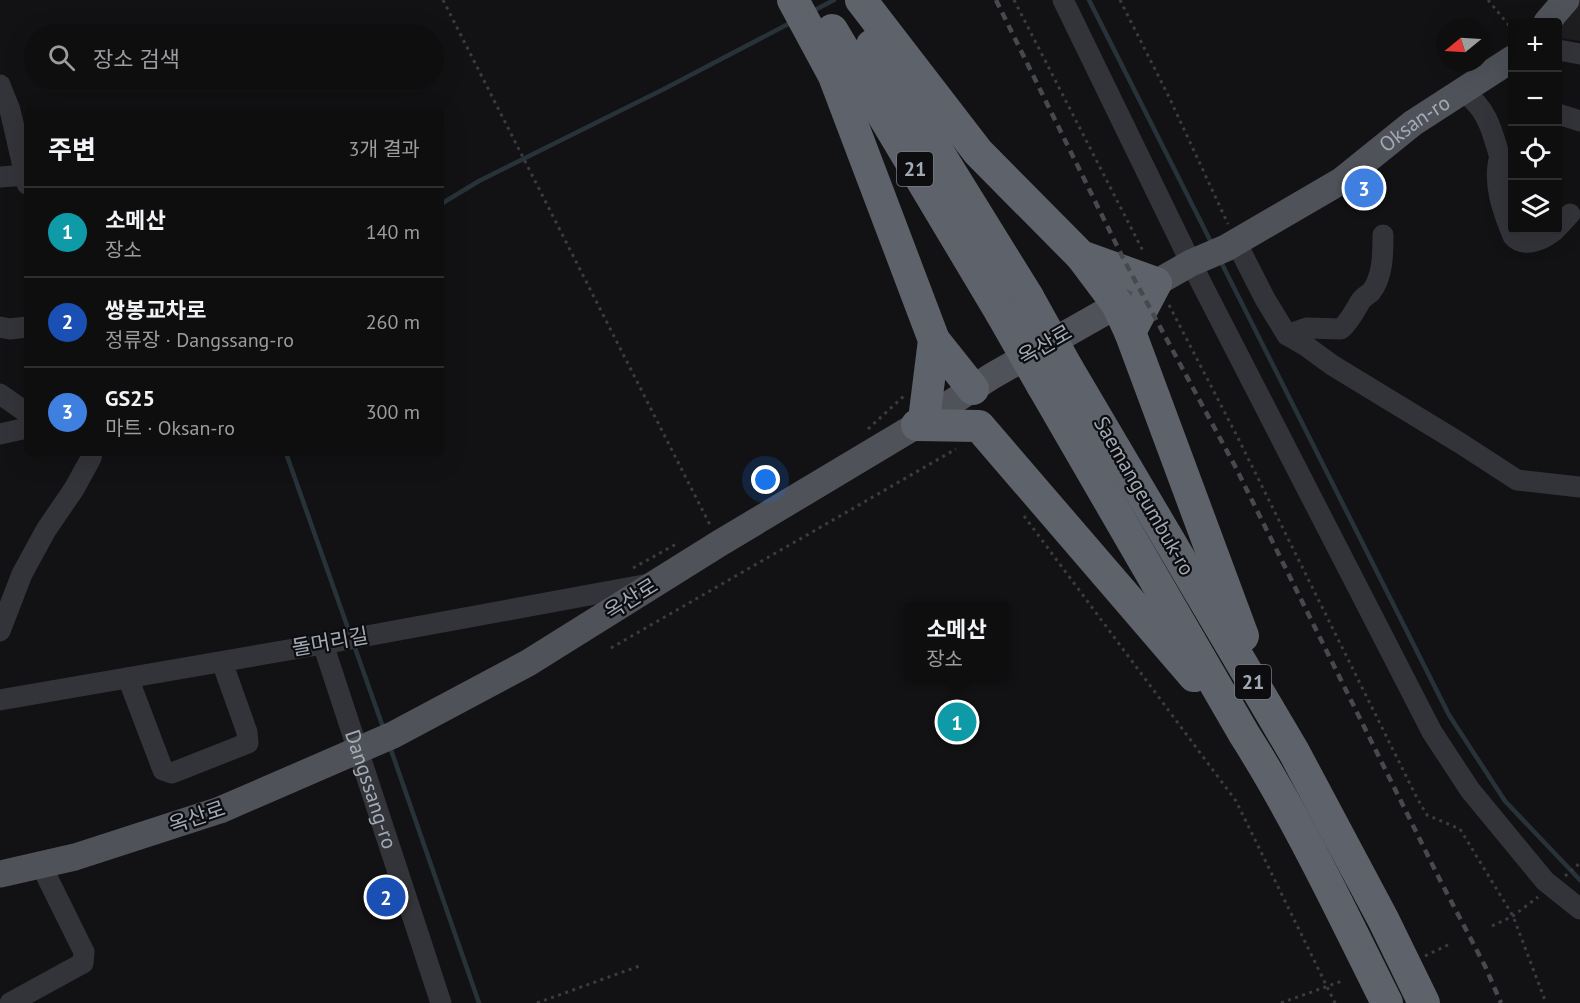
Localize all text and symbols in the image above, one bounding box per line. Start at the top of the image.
north arrow [1436,18,1490,72]
map controls [1508,18,1562,234]
button: + [1508,18,1562,72]
search box [24,24,444,90]
icon: search [45,41,78,74]
text: 장소 검색 [93,45,180,73]
button: − [1508,72,1562,126]
street label: Oksan-ro [1373,89,1455,158]
button: locate [1508,126,1562,180]
text: 주변 [48,133,96,166]
text: 3개 결과 [349,136,420,162]
road number: 21 [897,152,933,186]
pin: 3 [1344,166,1384,210]
button: layers [1508,180,1562,234]
text: 소메산 [105,206,166,234]
text: 1 [62,219,73,245]
text: 140 m [366,219,420,245]
text: 장소 [105,237,142,263]
text: 쌍봉교차로 [105,296,206,324]
text: 2 [62,309,73,335]
text: 260 m [366,309,420,335]
street label: 옥산로 [1013,318,1077,371]
text: 정류장 · Dangssang-ro [105,327,294,353]
text: GS25 [105,384,155,412]
text: 3 [62,399,73,425]
text: 300 m [366,399,420,425]
street label: Saemangeumbuk-ro [1088,411,1201,580]
text: 마트 · Oksan-ro [105,415,235,441]
your location [751,465,780,494]
street label: 옥산로 [599,572,662,625]
popup [904,602,1009,680]
text: 소메산 [926,615,987,643]
street label: 돌머리길 [290,622,370,662]
text: 장소 [926,646,963,672]
road number: 21 [1235,665,1271,699]
pin: 1 [938,700,976,744]
street label: Dangssang-ro [339,726,403,852]
street label: 옥산로 [165,794,229,839]
pin: 2 [366,874,406,920]

